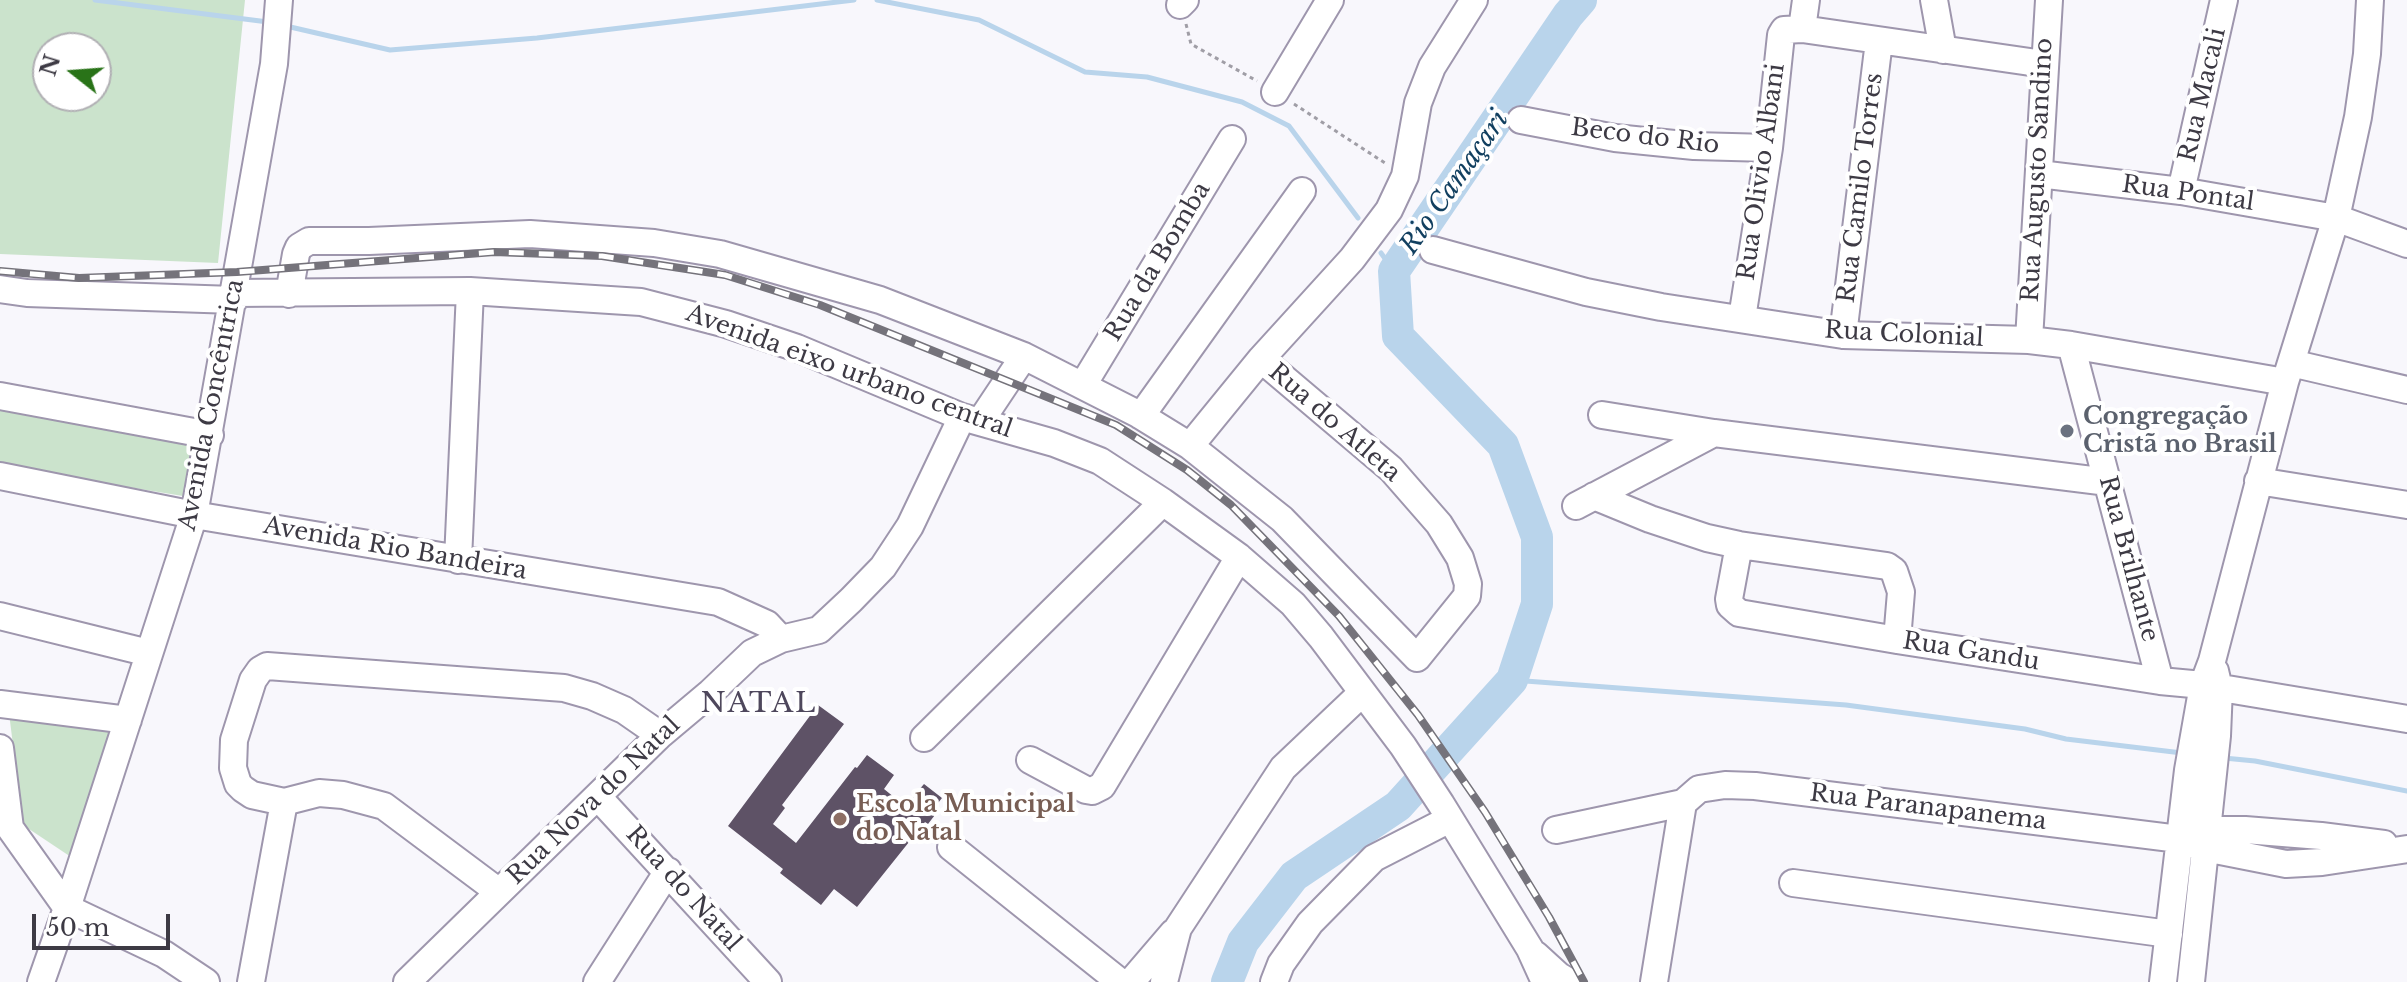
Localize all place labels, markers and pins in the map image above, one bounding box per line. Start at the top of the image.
place label: Congregação Cristã no Brasil [2083,403,2277,459]
marker: Congregação Cristã no Brasil [2058,422,2076,440]
place label: Escola Municipal do Natal [856,791,1075,847]
marker: Escola Municipal do Natal [831,810,849,828]

